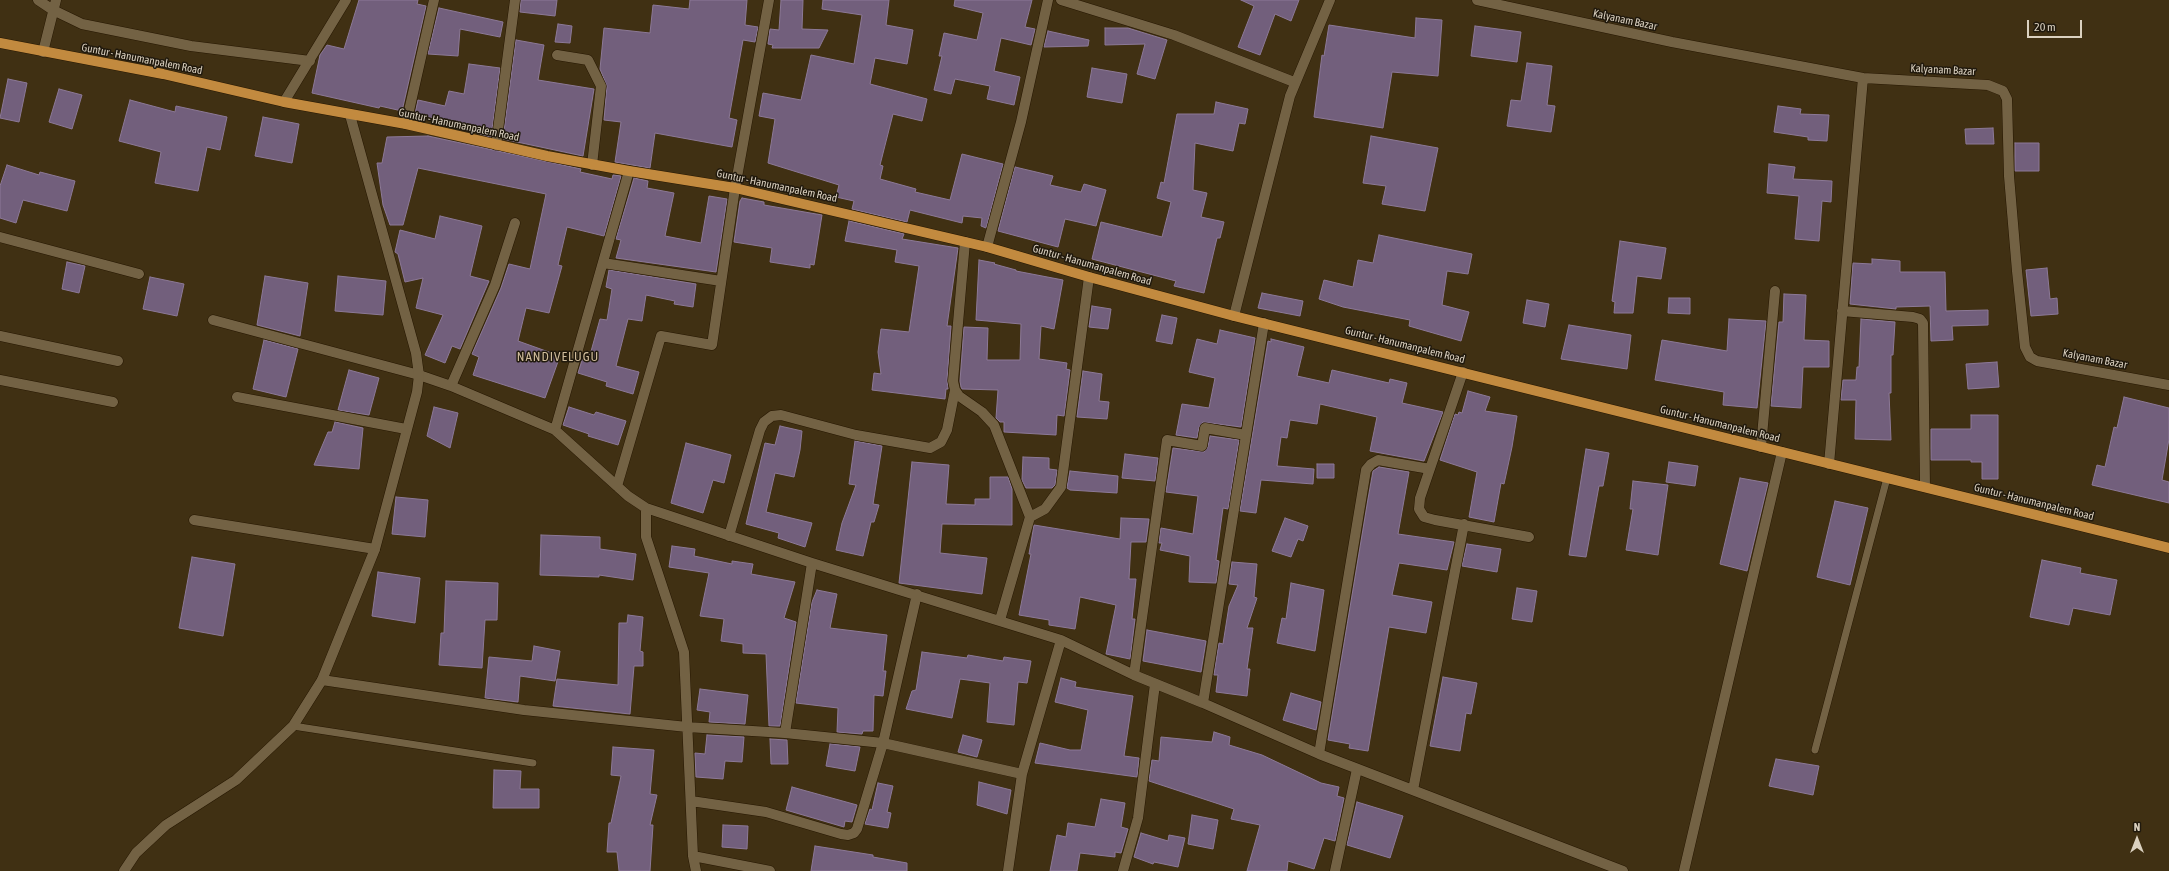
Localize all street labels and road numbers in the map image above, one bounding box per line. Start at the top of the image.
street label: Kalyanam Bazar [1592,7,1658,33]
street label: Guntur - Hanumanpalem Road [80,41,204,77]
street label: Kalyanam Bazar [1910,62,1976,78]
street label: Guntur - Hanumanpalem Road [397,106,521,144]
street label: Guntur - Hanumanpalem Road [715,167,839,205]
street label: Guntur - Hanumanpalem Road [1031,242,1153,288]
street label: Guntur - Hanumanpalem Road [1344,324,1466,366]
street label: Kalyanam Bazar [2062,346,2128,372]
street label: Guntur - Hanumanpalem Road [1659,403,1781,445]
street label: Guntur - Hanumanpalem Road [1973,481,2095,523]

